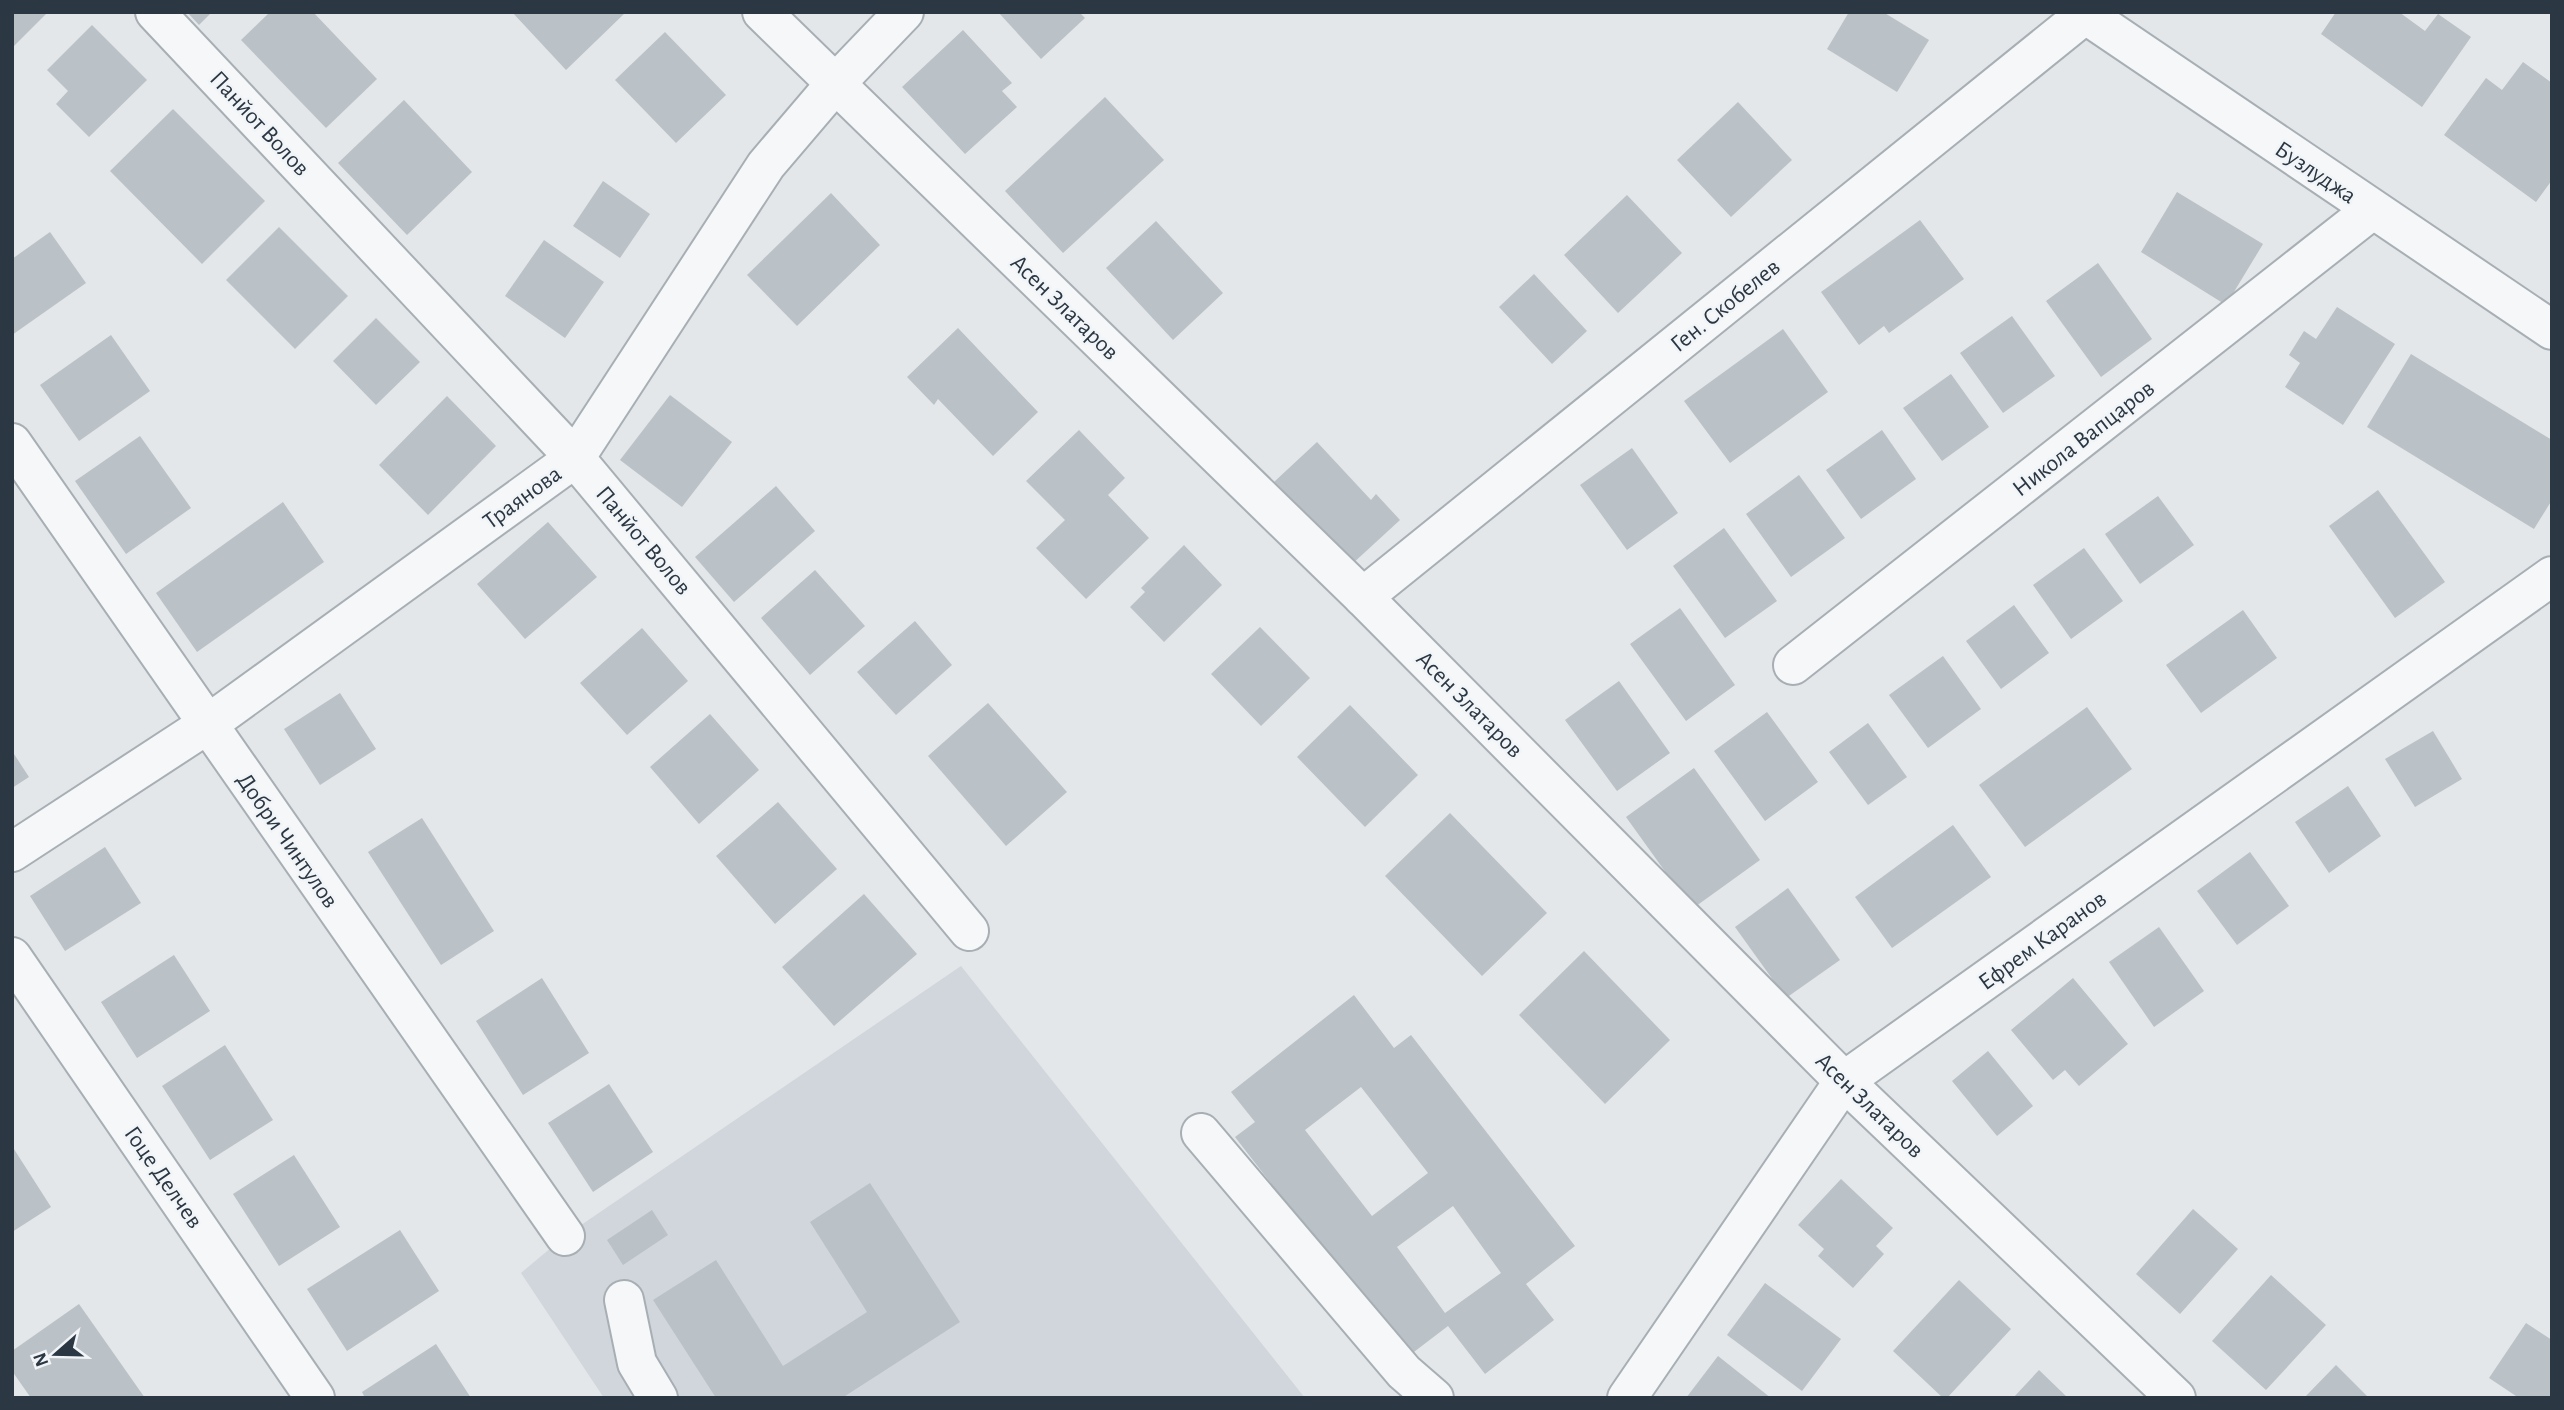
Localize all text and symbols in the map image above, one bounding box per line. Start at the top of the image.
street label: Панйот Волов [205,67,314,181]
street label: Бузлуджа [2271,137,2360,209]
street label: Асен Златаров [1006,251,1123,365]
street label: Ген. Скобелев [1666,255,1785,357]
street label: Никола Вапцаров [2008,376,2159,501]
street label: Траянова [479,462,566,534]
street label: Панйот Волов [591,482,695,600]
street label: Асен Златаров [1411,647,1527,763]
street label: Добри Чинтулов [232,769,343,913]
street label: Ефрем Каранов [1974,887,2111,995]
street label: Асен Златаров [1811,1049,1928,1163]
street label: Гоце Делчев [119,1122,207,1233]
north arrow [21,1319,91,1389]
text: N [30,1350,53,1369]

